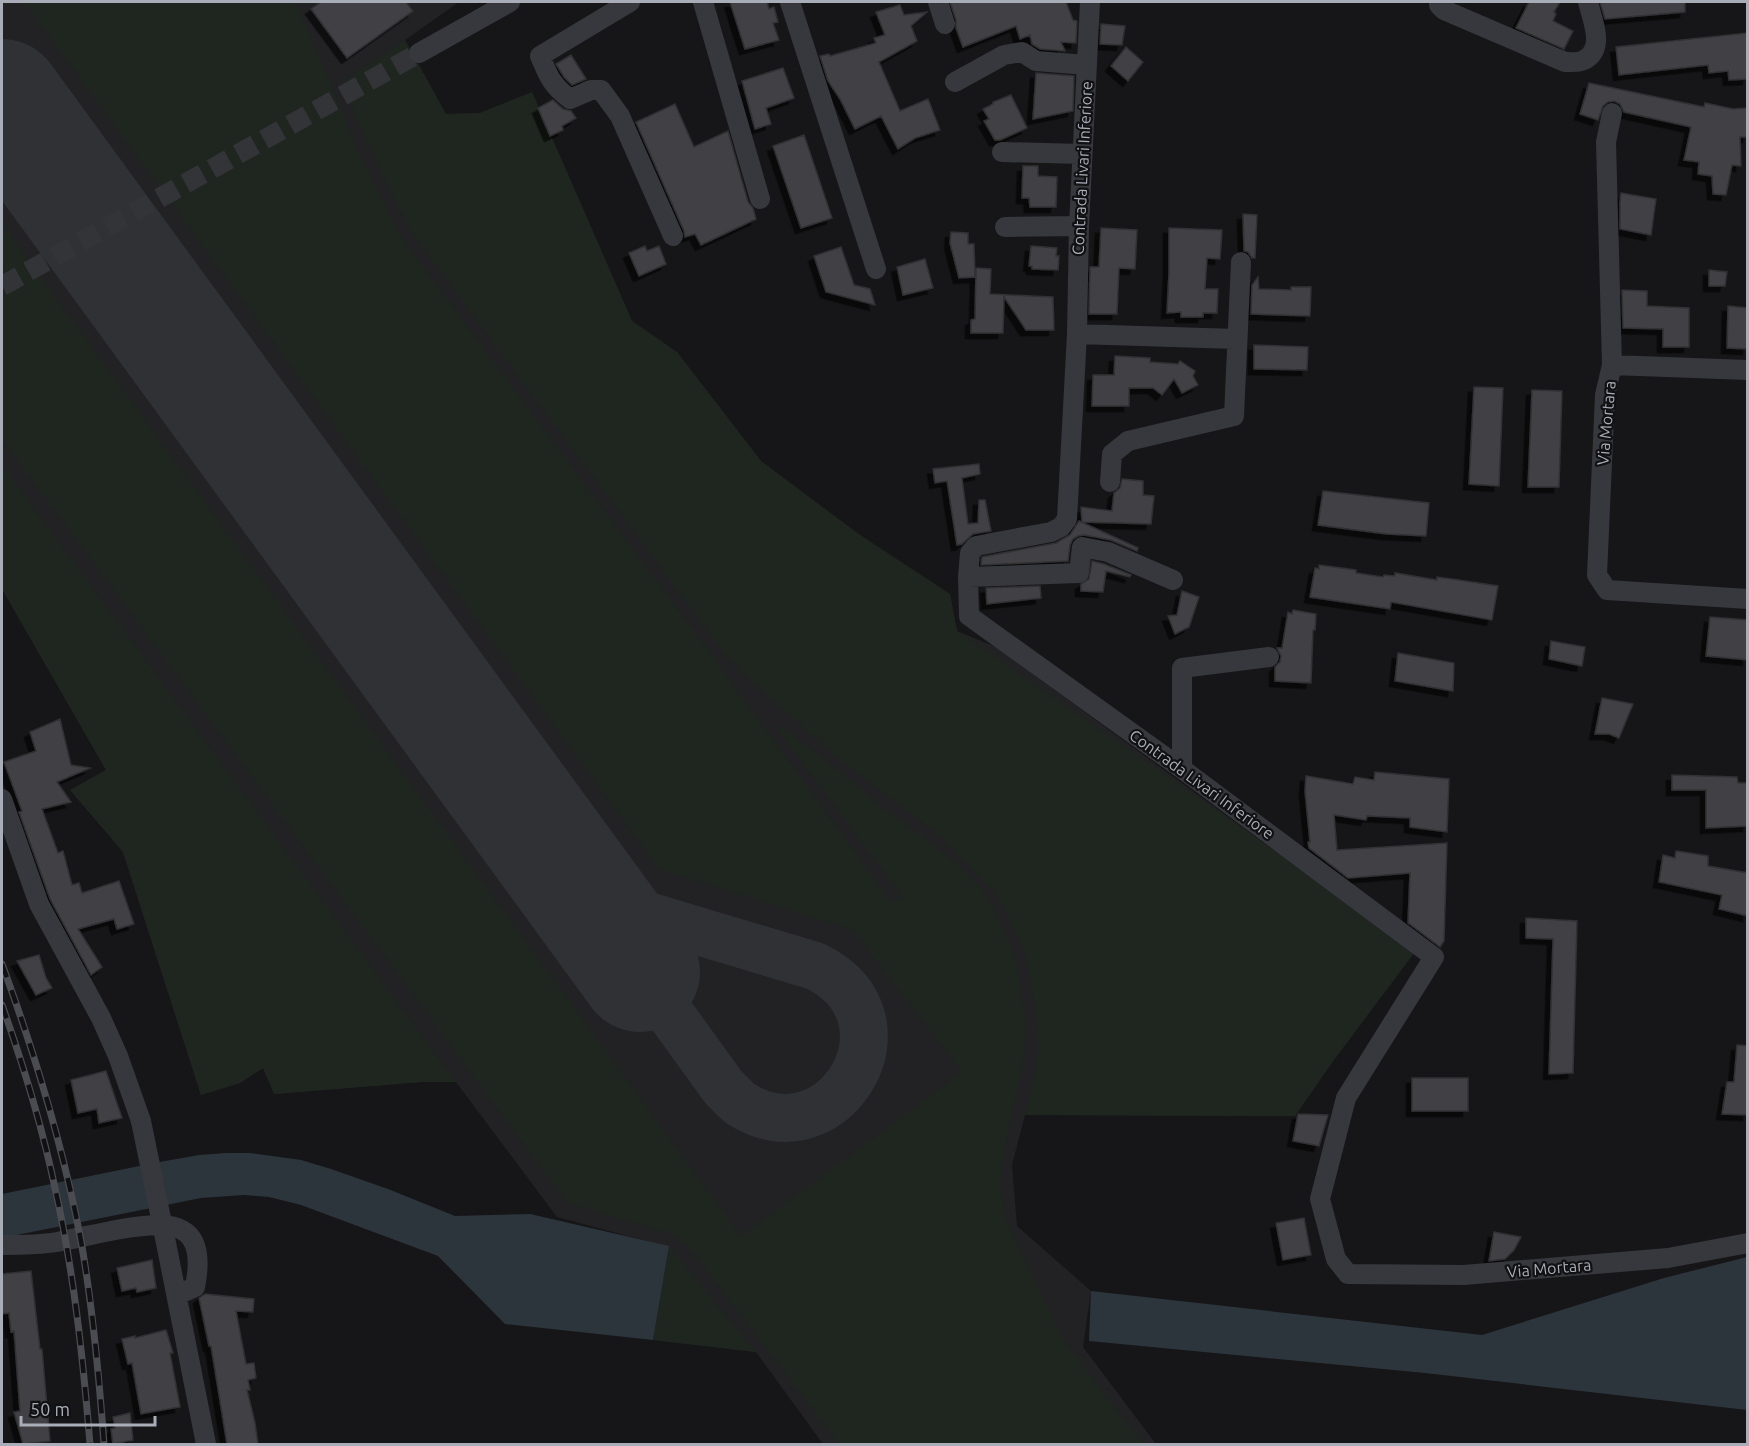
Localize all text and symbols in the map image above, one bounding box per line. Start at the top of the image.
street label: Contrada Livari Inferiore [1068,81,1096,255]
street label: Via Mortara [1593,380,1619,466]
street label: Contrada Livari Inferiore [1126,726,1278,842]
street label: Via Mortara [1506,1255,1592,1281]
scale bar [21,1389,154,1427]
text: 50 m [30,1399,70,1419]

